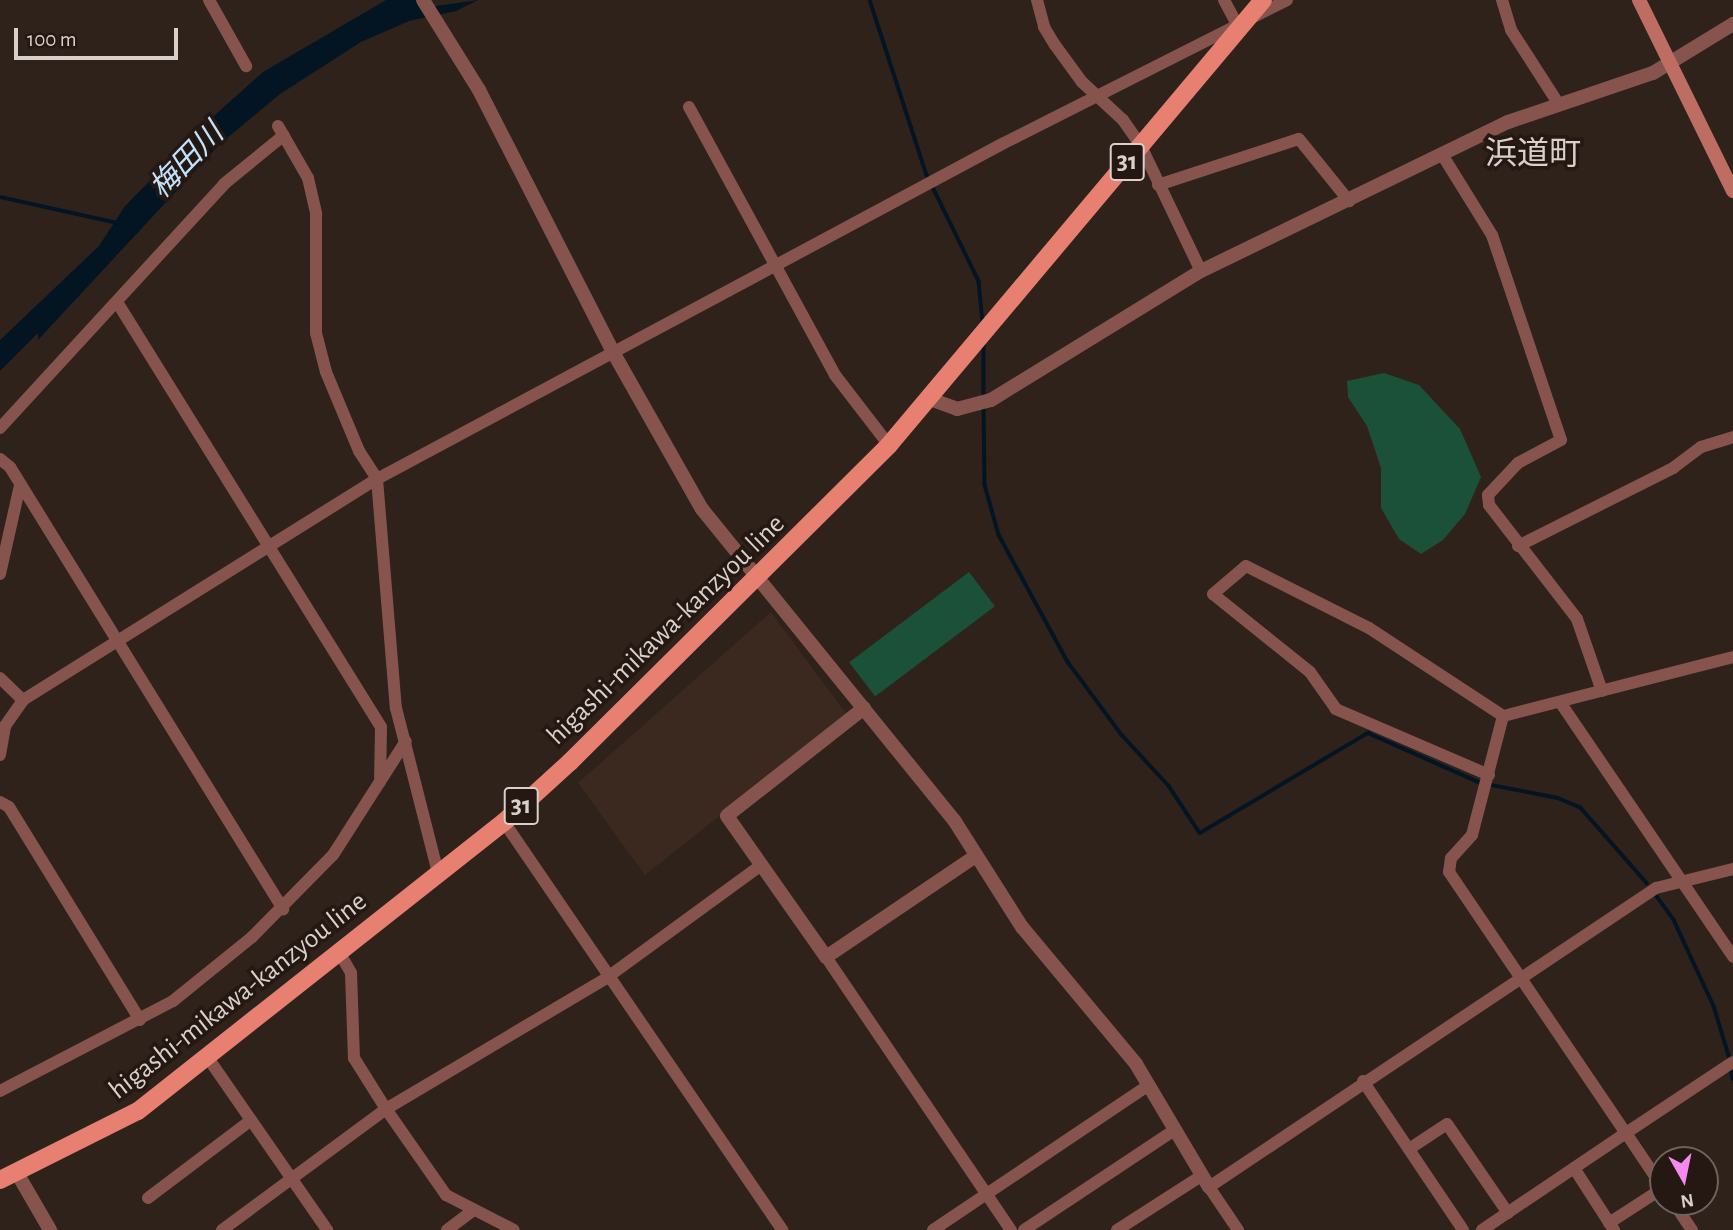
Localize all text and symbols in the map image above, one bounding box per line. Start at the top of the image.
scale bar [18,14,182,58]
text: 100 m [27,29,77,50]
water label: 梅田川 [143,116,231,206]
district label: 浜道町 [1485,135,1581,173]
road number: 31 [1110,140,1144,184]
street label: higashi-mikawa-kanzyou line [540,508,792,752]
road number: 31 [504,784,538,828]
street label: higashi-mikawa-kanzyou line [102,885,374,1107]
north arrow [1649,1146,1719,1216]
text: N [1679,1190,1695,1211]

